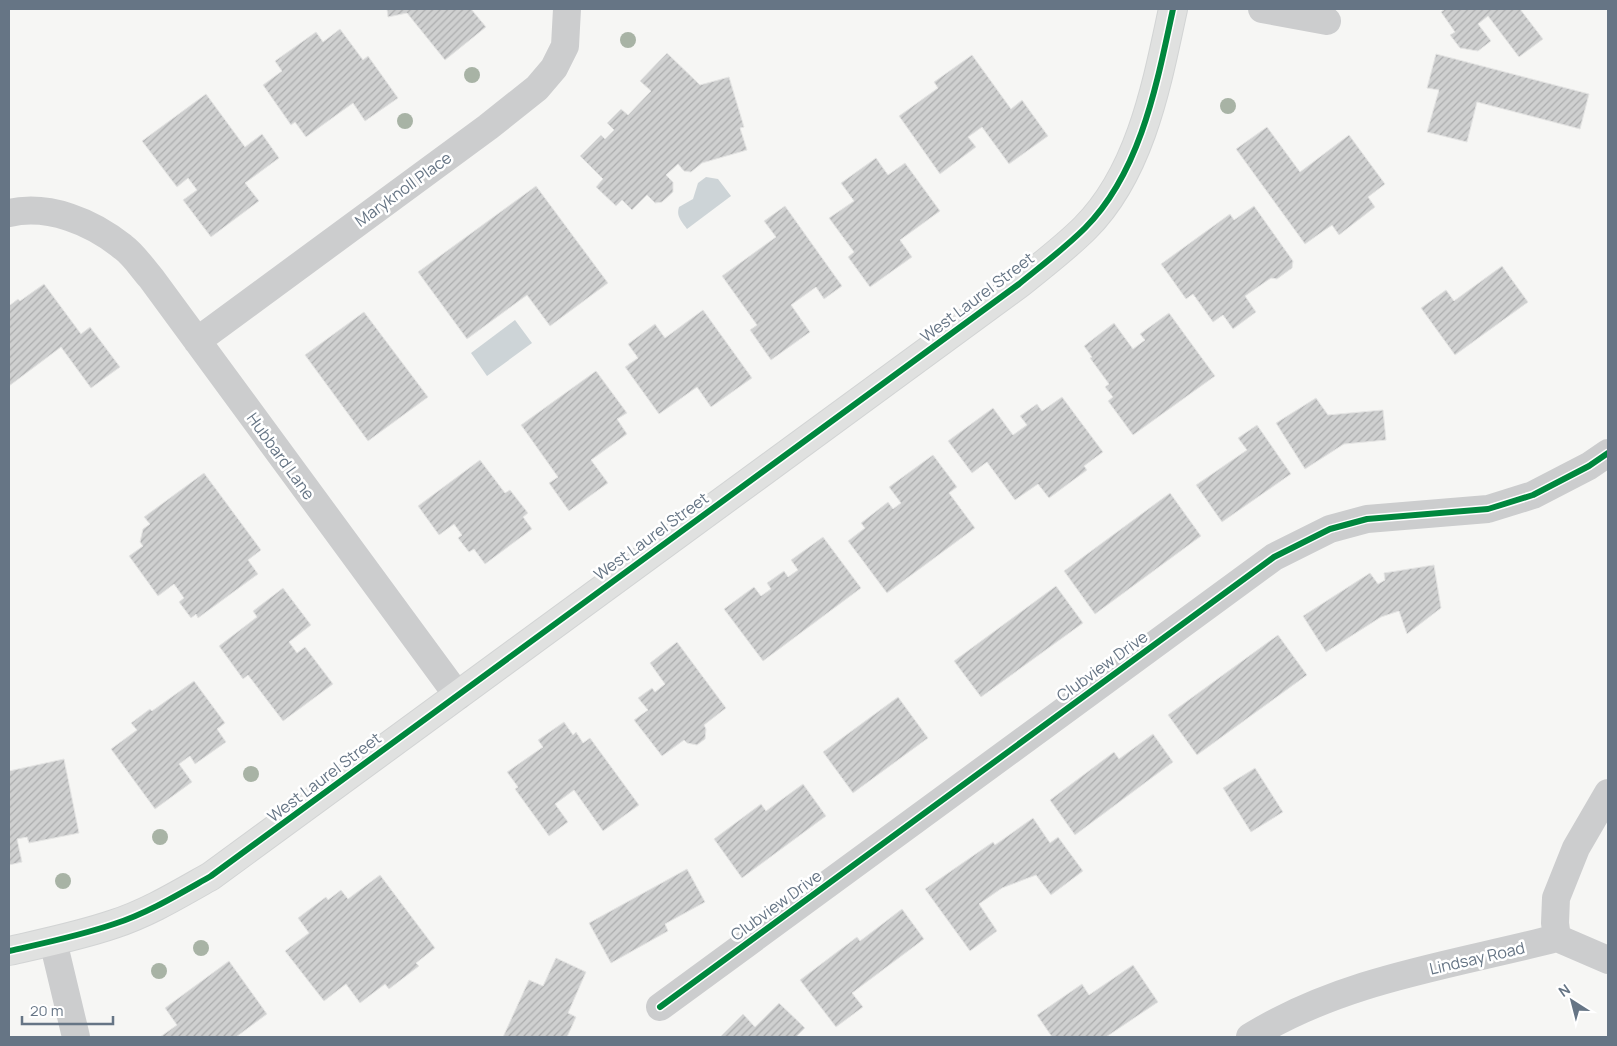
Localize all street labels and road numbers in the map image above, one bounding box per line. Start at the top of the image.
street label: Maryknoll Place [350,147,456,231]
street label: West Laurel Street [916,247,1038,347]
street label: Hubbard Lane [242,408,320,504]
street label: West Laurel Street [589,487,713,585]
street label: Clubview Drive [1052,625,1152,707]
street label: West Laurel Street [263,727,385,827]
street label: Clubview Drive [726,864,826,946]
street label: Lindsay Road [1427,936,1527,980]

